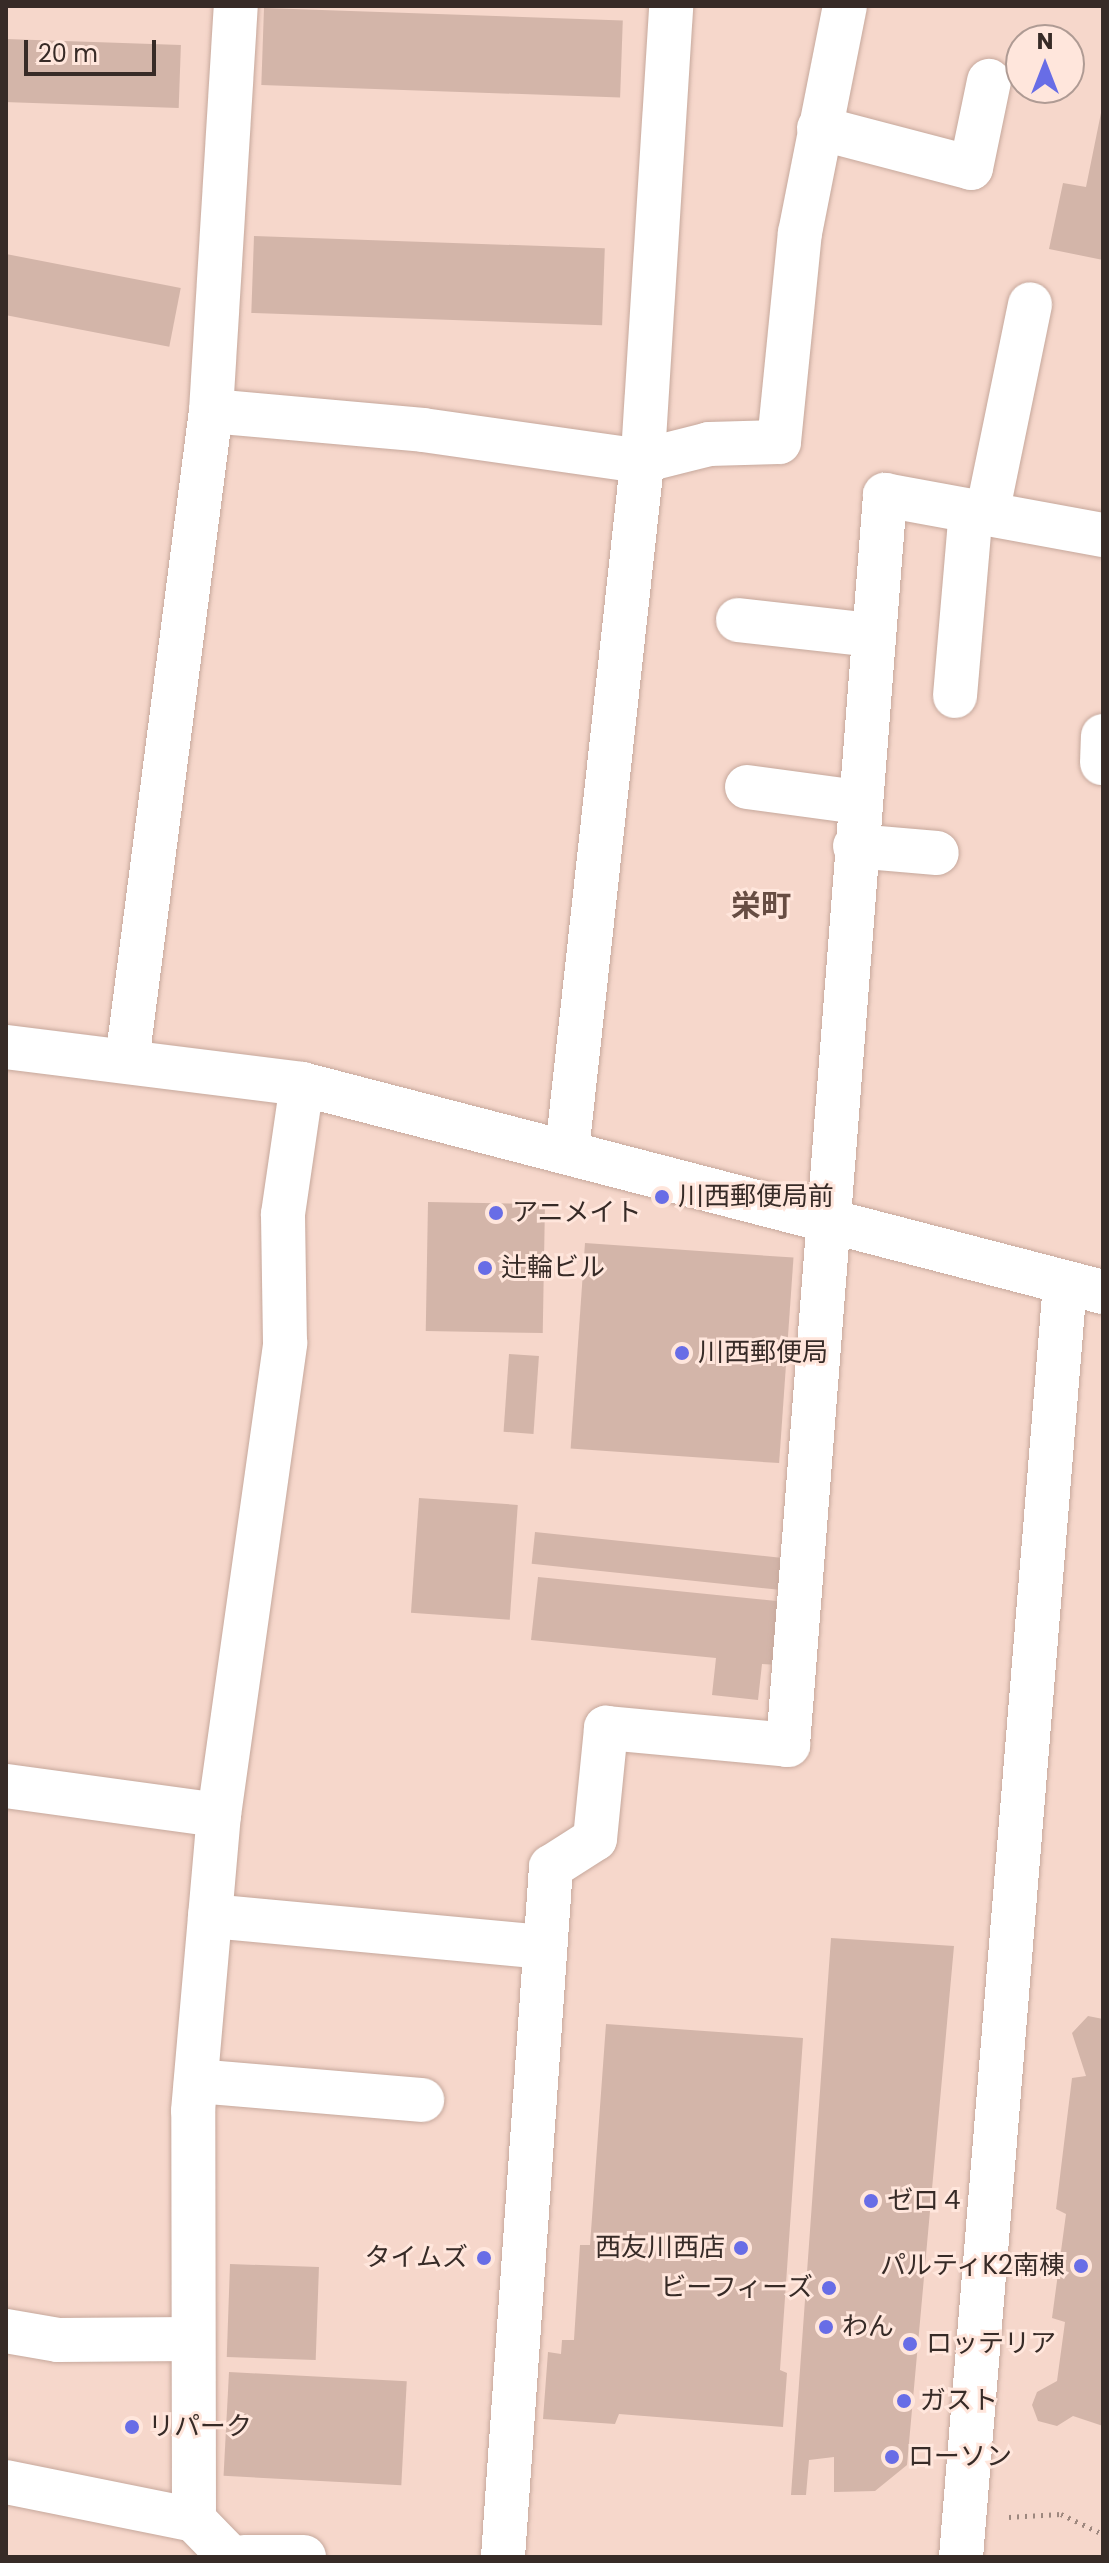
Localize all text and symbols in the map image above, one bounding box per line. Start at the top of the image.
scale bar [28,24,160,74]
north arrow [1005,24,1085,104]
text: N [1037,26,1053,57]
text: 20 m [38,37,98,70]
district label: 栄町 [731,888,791,924]
place label: 川西郵便局前 [678,1181,834,1213]
marker: 川西郵便局前 [653,1188,671,1206]
place label: アニメイト [512,1197,642,1229]
marker: アニメイト [487,1204,505,1222]
place label: 辻輪ビル [501,1252,605,1284]
marker: 辻輪ビル [476,1259,494,1277]
place label: 川西郵便局 [698,1337,828,1369]
marker: 川西郵便局 [673,1344,691,1362]
place label: ゼロ４ [887,2185,965,2217]
marker: ゼロ４ [862,2192,880,2210]
place label: 西友川西店 [595,2232,725,2264]
marker: 西友川西店 [732,2239,750,2257]
place label: タイムズ [364,2242,468,2274]
marker: タイムズ [475,2249,493,2267]
place label: パルティK2南棟 [878,2250,1065,2282]
marker: パルティK2南棟 [1072,2257,1090,2275]
place label: ビーフィーズ [657,2272,813,2304]
marker: ビーフィーズ [820,2279,838,2297]
place label: わん [842,2311,894,2343]
marker: わん [817,2318,835,2336]
place label: ロッテリア [926,2328,1056,2360]
marker: ロッテリア [901,2335,919,2353]
place label: ガスト [920,2385,998,2417]
marker: ガスト [895,2392,913,2410]
place label: リパーク [148,2411,252,2443]
marker: リパーク [123,2418,141,2436]
place label: ローソン [908,2441,1012,2473]
marker: ローソン [883,2448,901,2466]

